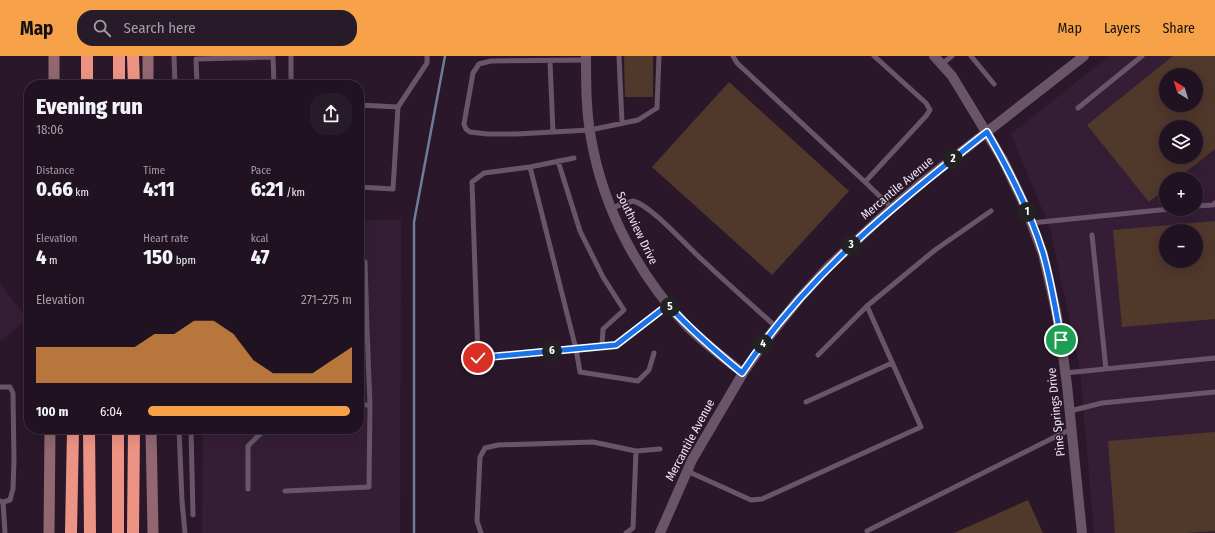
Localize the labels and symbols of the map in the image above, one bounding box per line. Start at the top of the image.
north arrow [1159,68,1203,112]
pin: 2 [943,149,963,169]
street label: Mercantile Avenue [858,154,936,222]
street label: Southview Drive [613,189,661,267]
pin: 1 [1017,202,1037,222]
pin: 3 [841,235,861,255]
pin: 5 [660,297,680,317]
pin [1044,323,1078,357]
pin: 4 [753,334,773,354]
pin [461,341,495,375]
pin: 6 [542,341,562,361]
street label: Pine Springs Drive [1044,367,1068,457]
street label: Mercantile Avenue [663,397,717,483]

